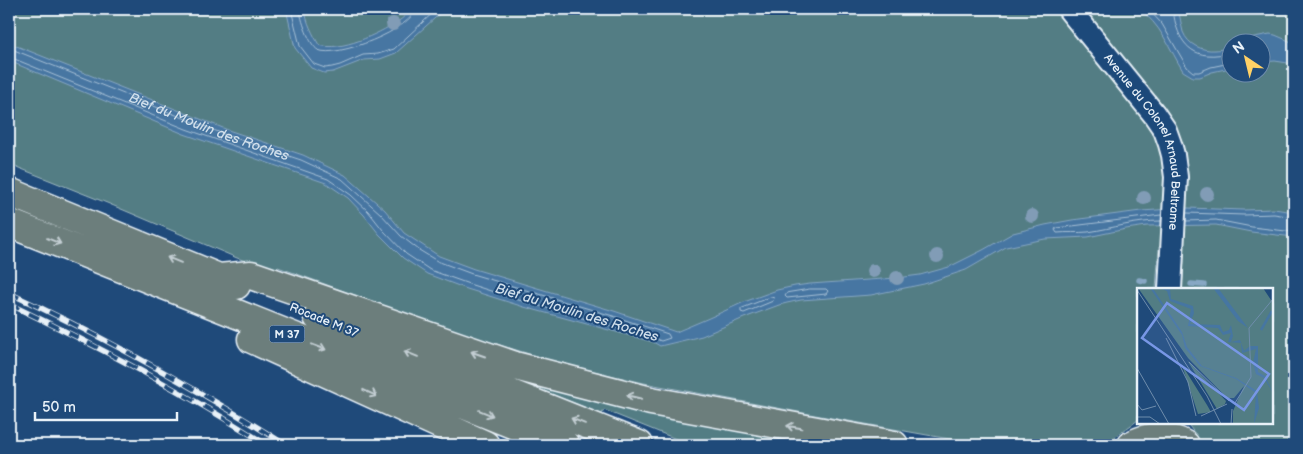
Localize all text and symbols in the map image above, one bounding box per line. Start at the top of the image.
north arrow [1220,32,1270,82]
text: N [1230,38,1248,58]
street label: Avenue du Colonel Arnaud Beltrame [1100,51,1183,231]
water label: Bief du Moulin des Roches [126,89,291,164]
one-way arrow [46,237,61,246]
one-way arrow [166,254,181,263]
water label: Bief du Moulin des Roches [493,280,660,345]
inset map [1137,288,1273,424]
street label: Rocade M 37 [288,300,360,340]
road number: M 37 [270,326,304,342]
one-way arrow [311,342,326,352]
one-way arrow [403,349,418,358]
one-way arrow [470,349,486,358]
one-way arrow [362,388,377,398]
scale bar [35,389,178,421]
one-way arrow [627,392,643,401]
text: 50 m [42,398,76,417]
one-way arrow [478,409,493,419]
one-way arrow [571,416,586,425]
one-way arrow [786,421,802,431]

